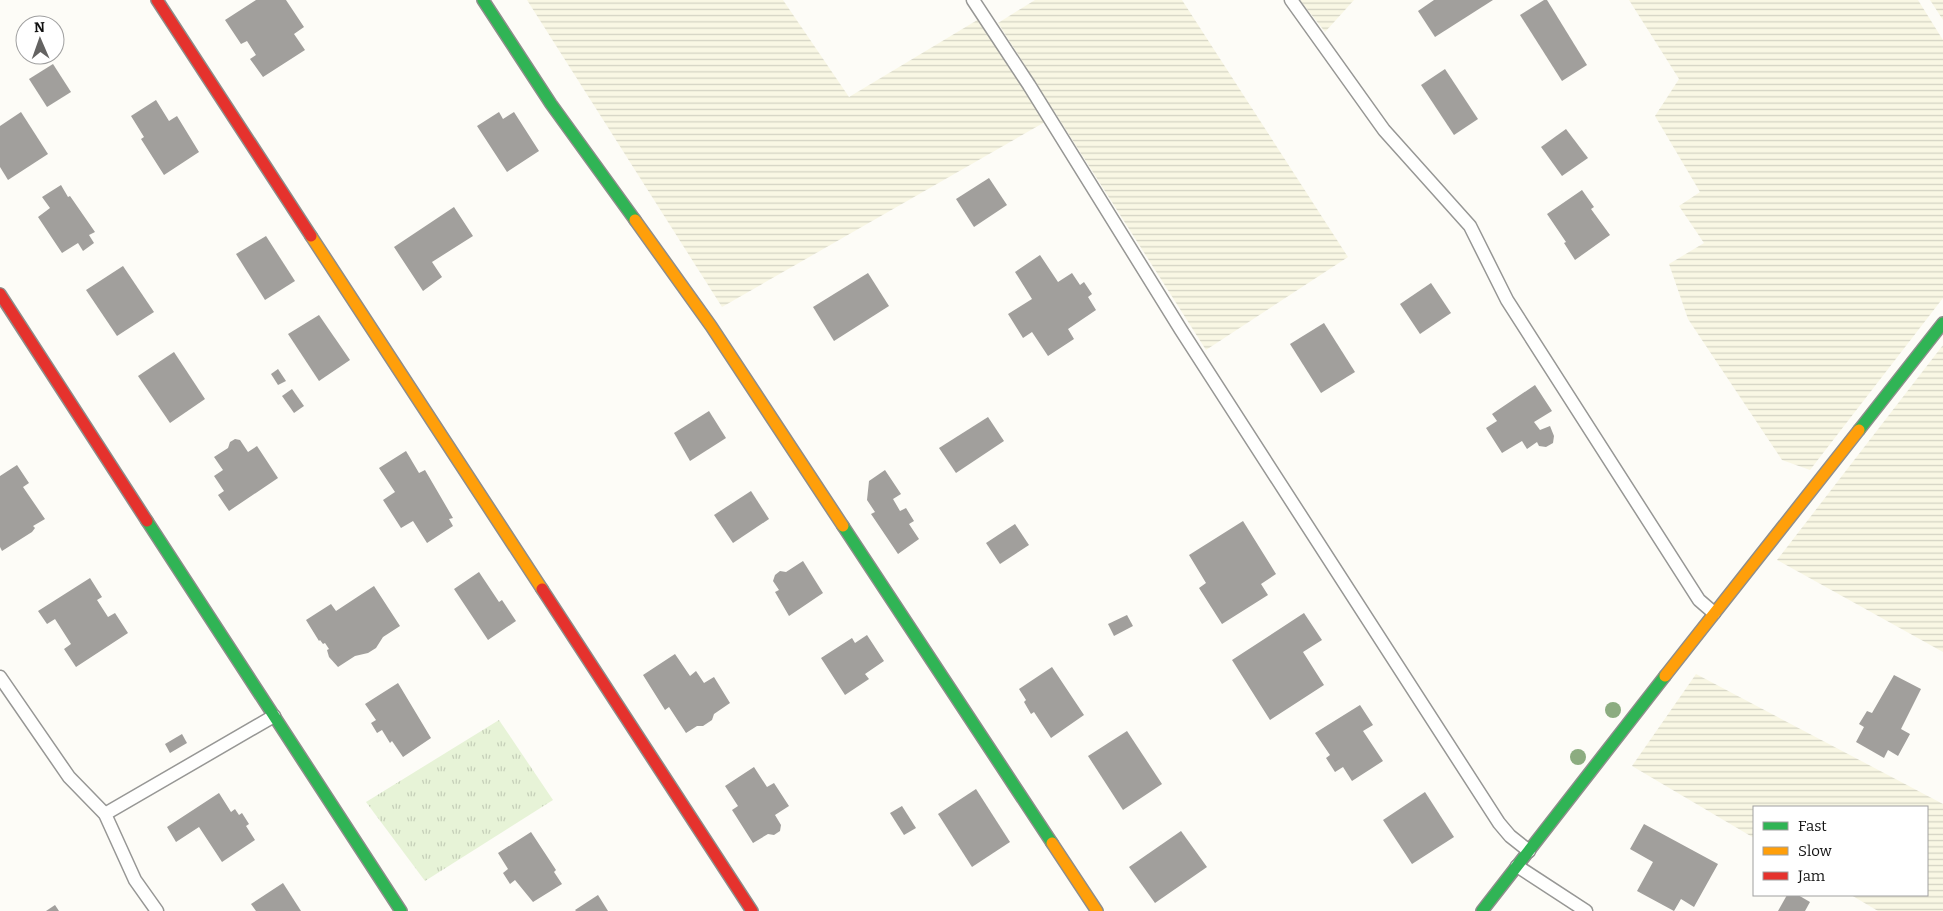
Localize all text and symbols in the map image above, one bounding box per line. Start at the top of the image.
north arrow [15,15,65,65]
text: N [34,19,45,36]
legend [1753,806,1928,896]
text: Fast [1798,817,1827,835]
text: Slow [1798,842,1833,860]
text: Jam [1797,867,1826,885]

